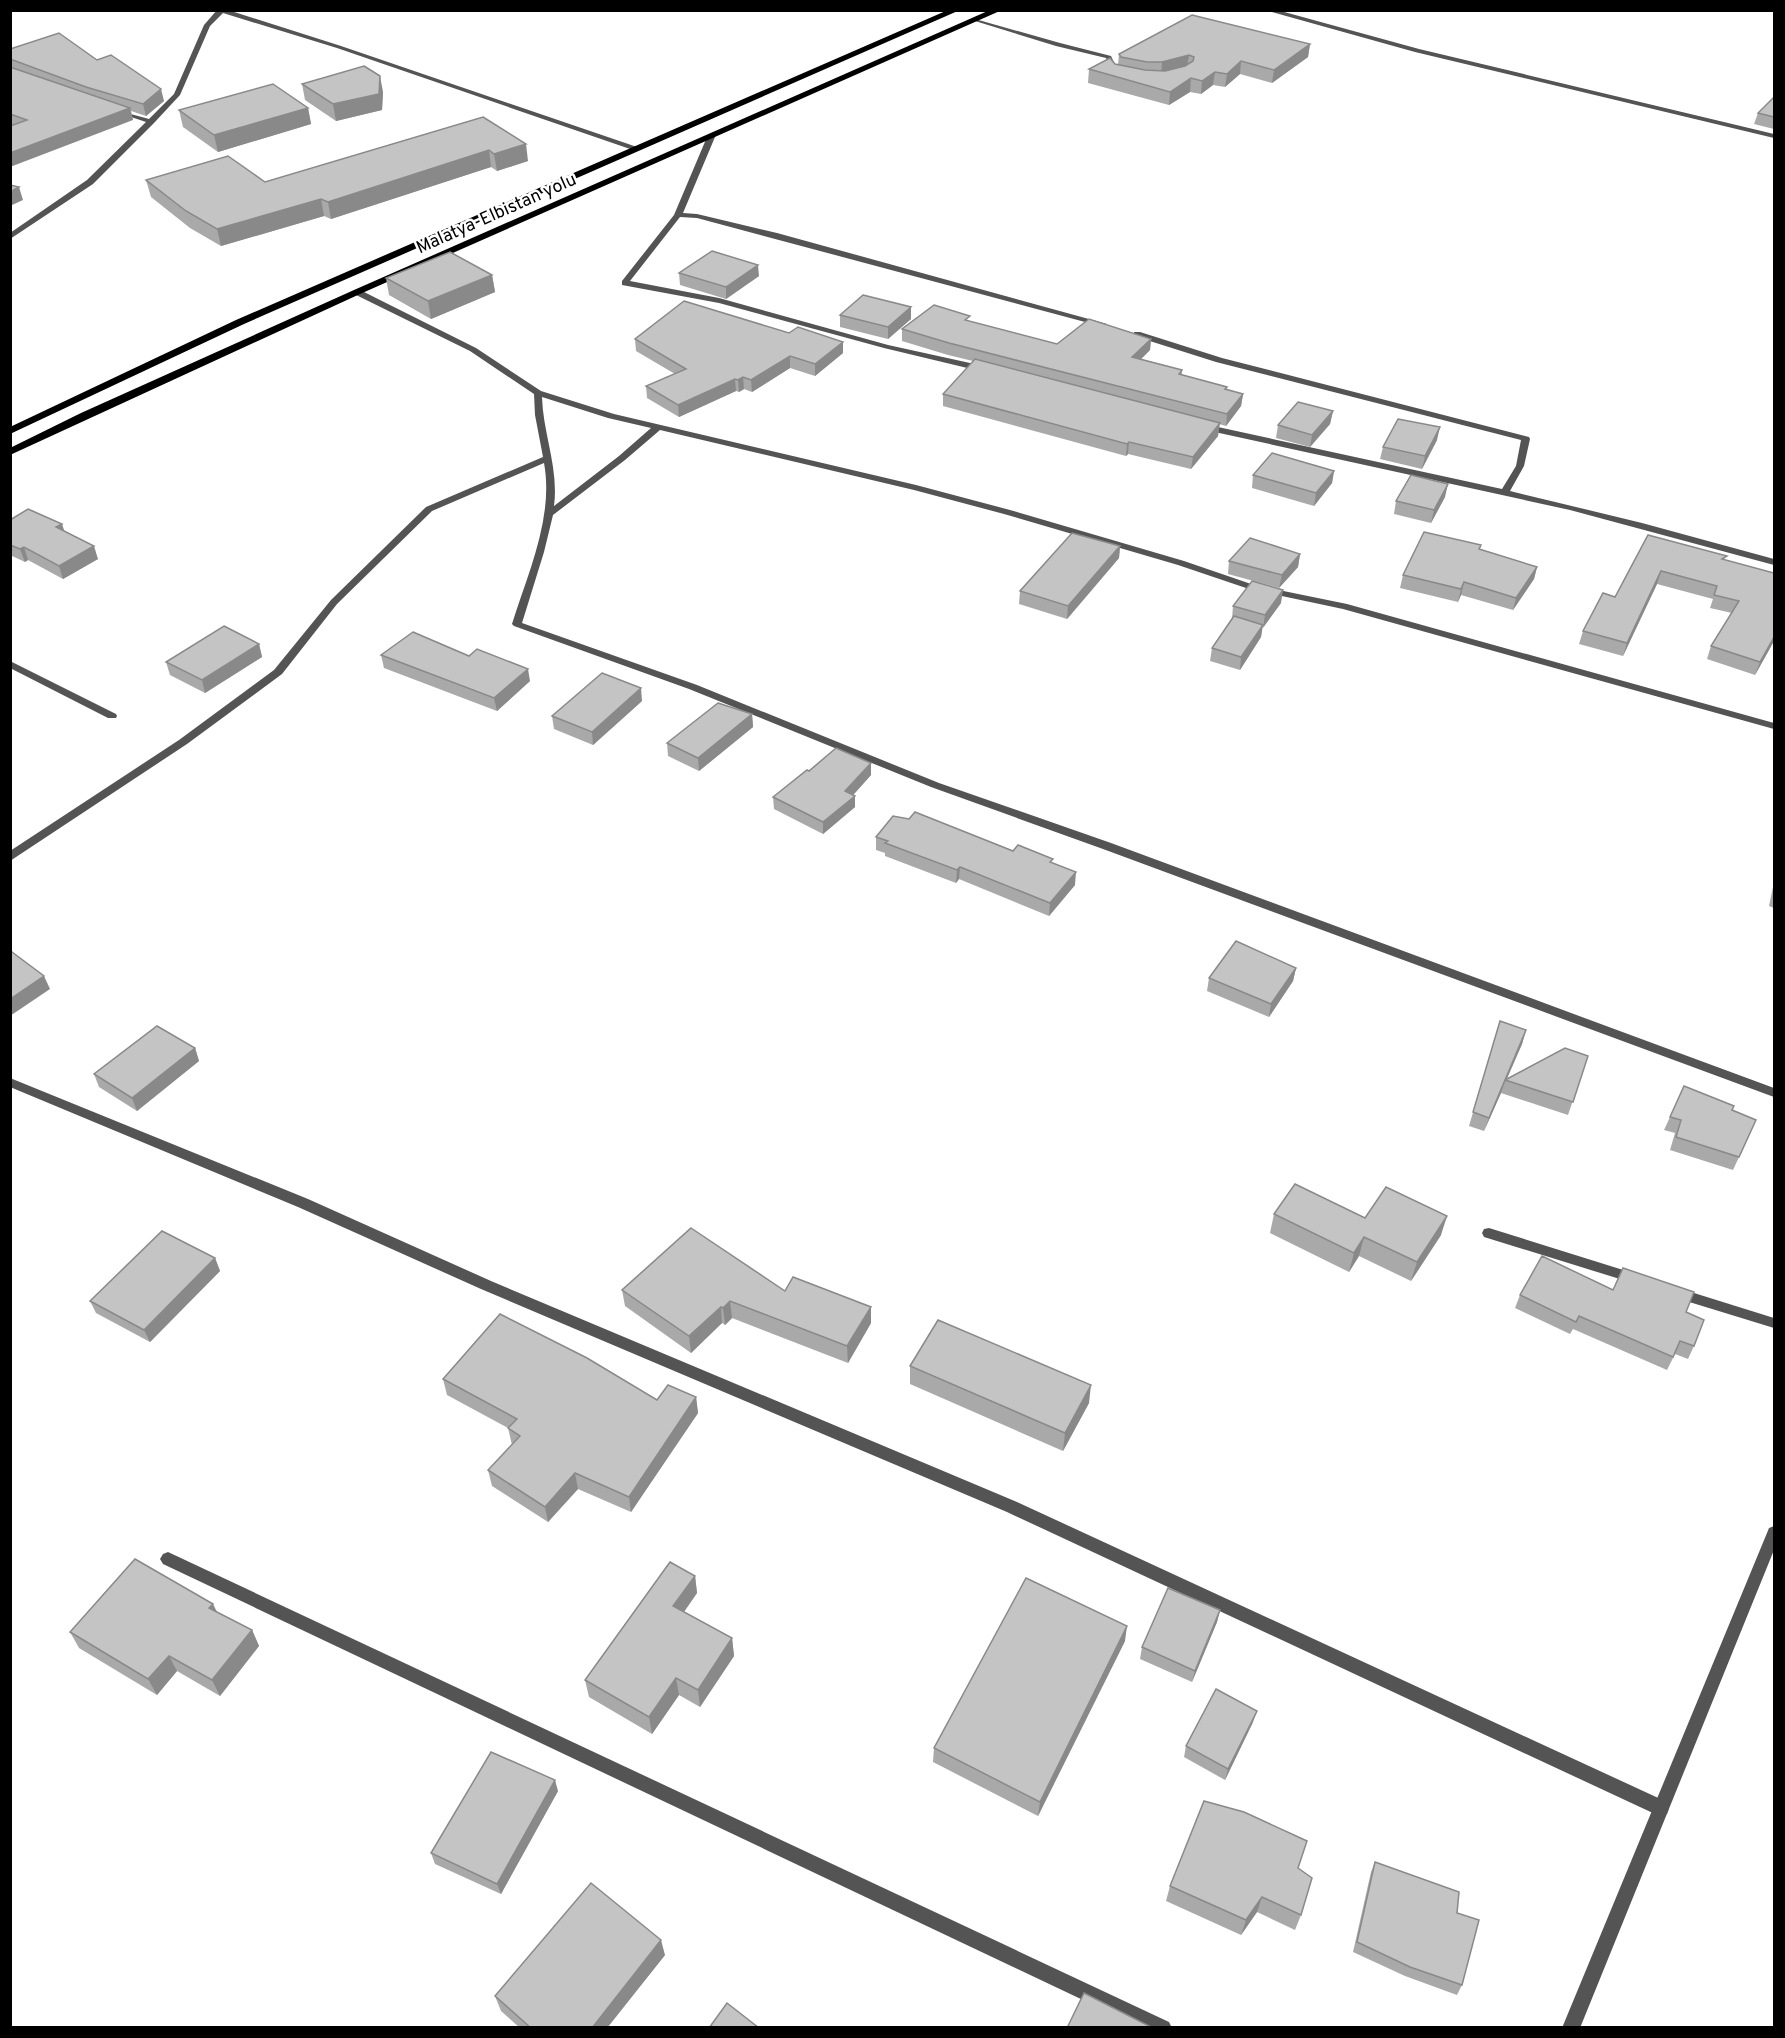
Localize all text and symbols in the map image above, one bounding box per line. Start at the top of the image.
street label: Malatya-Elbistan yolu [413,169,580,260]

